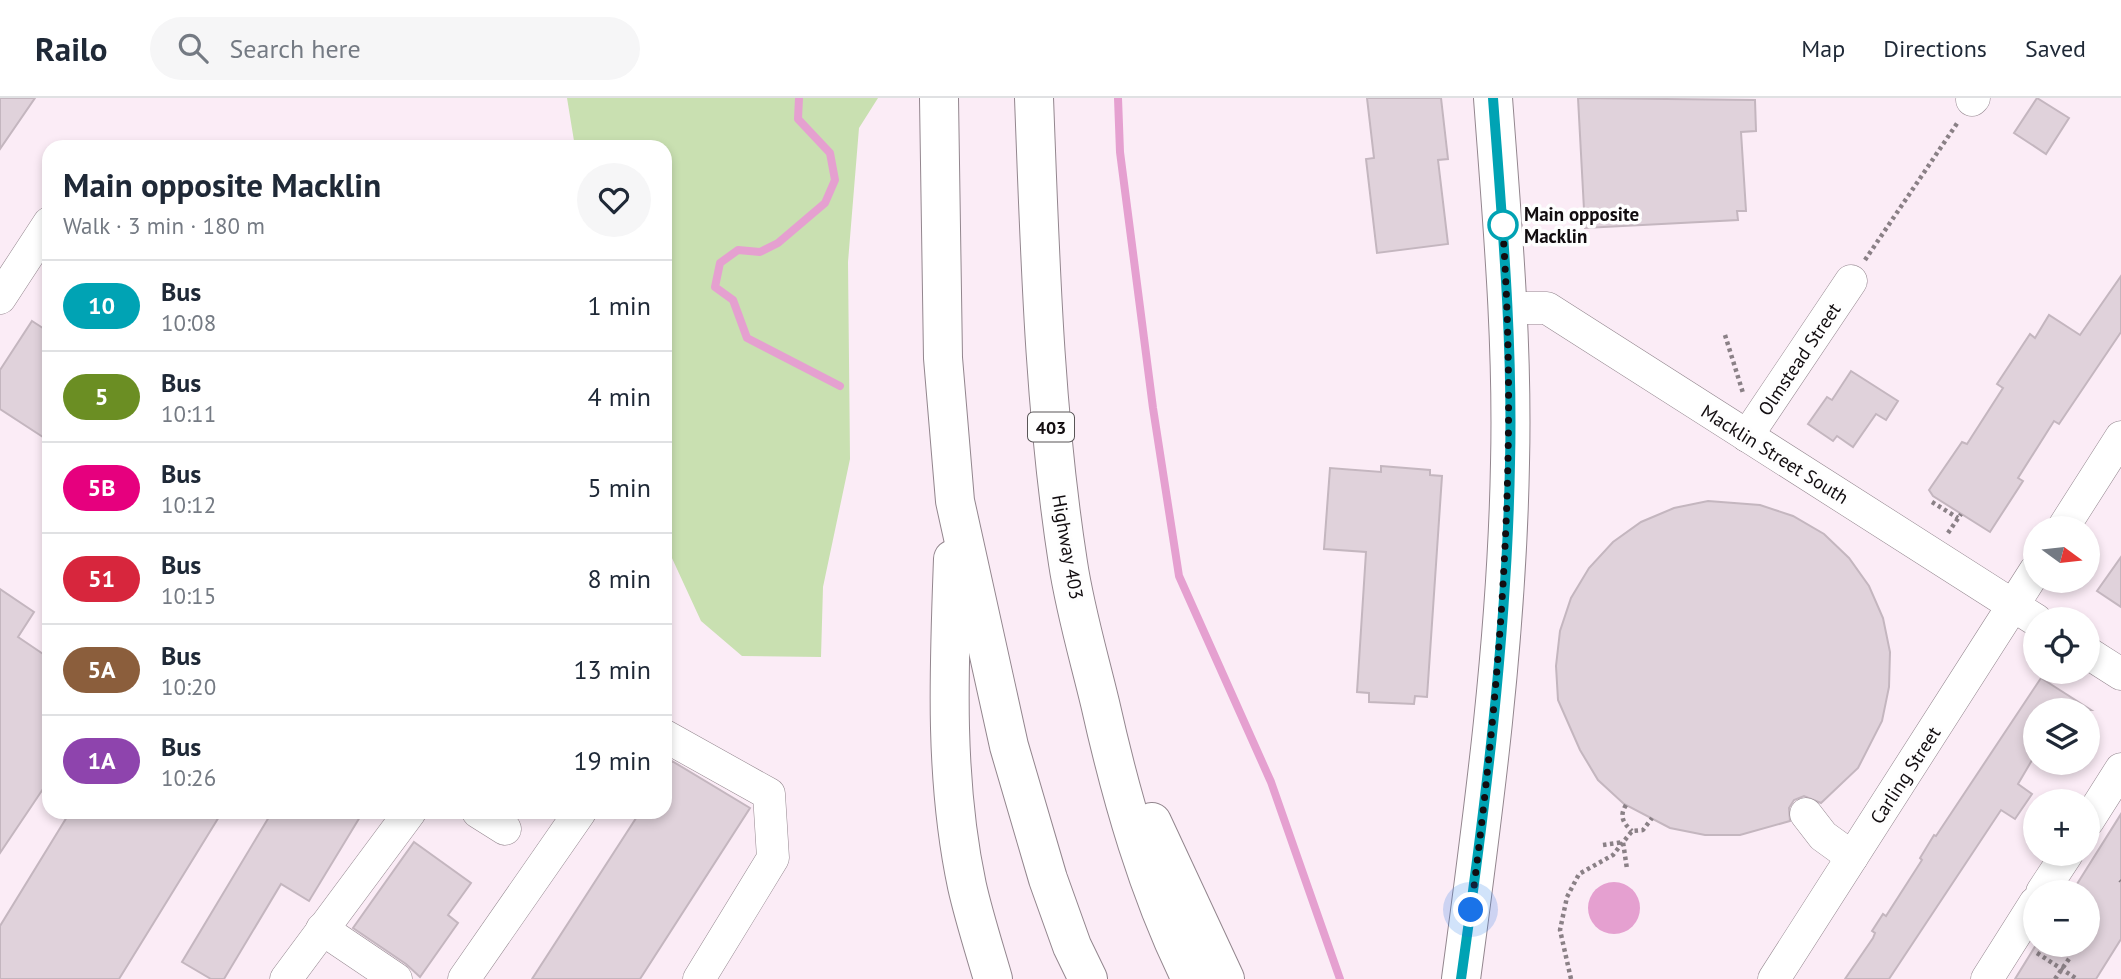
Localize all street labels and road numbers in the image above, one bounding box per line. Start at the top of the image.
street label: Olmstead Street [1752,297,1846,420]
street label: Macklin Street South [1697,399,1853,509]
road number: 403 [1028,412,1074,442]
street label: Highway 403 [1047,493,1089,601]
street label: Carling Street [1865,721,1946,828]

